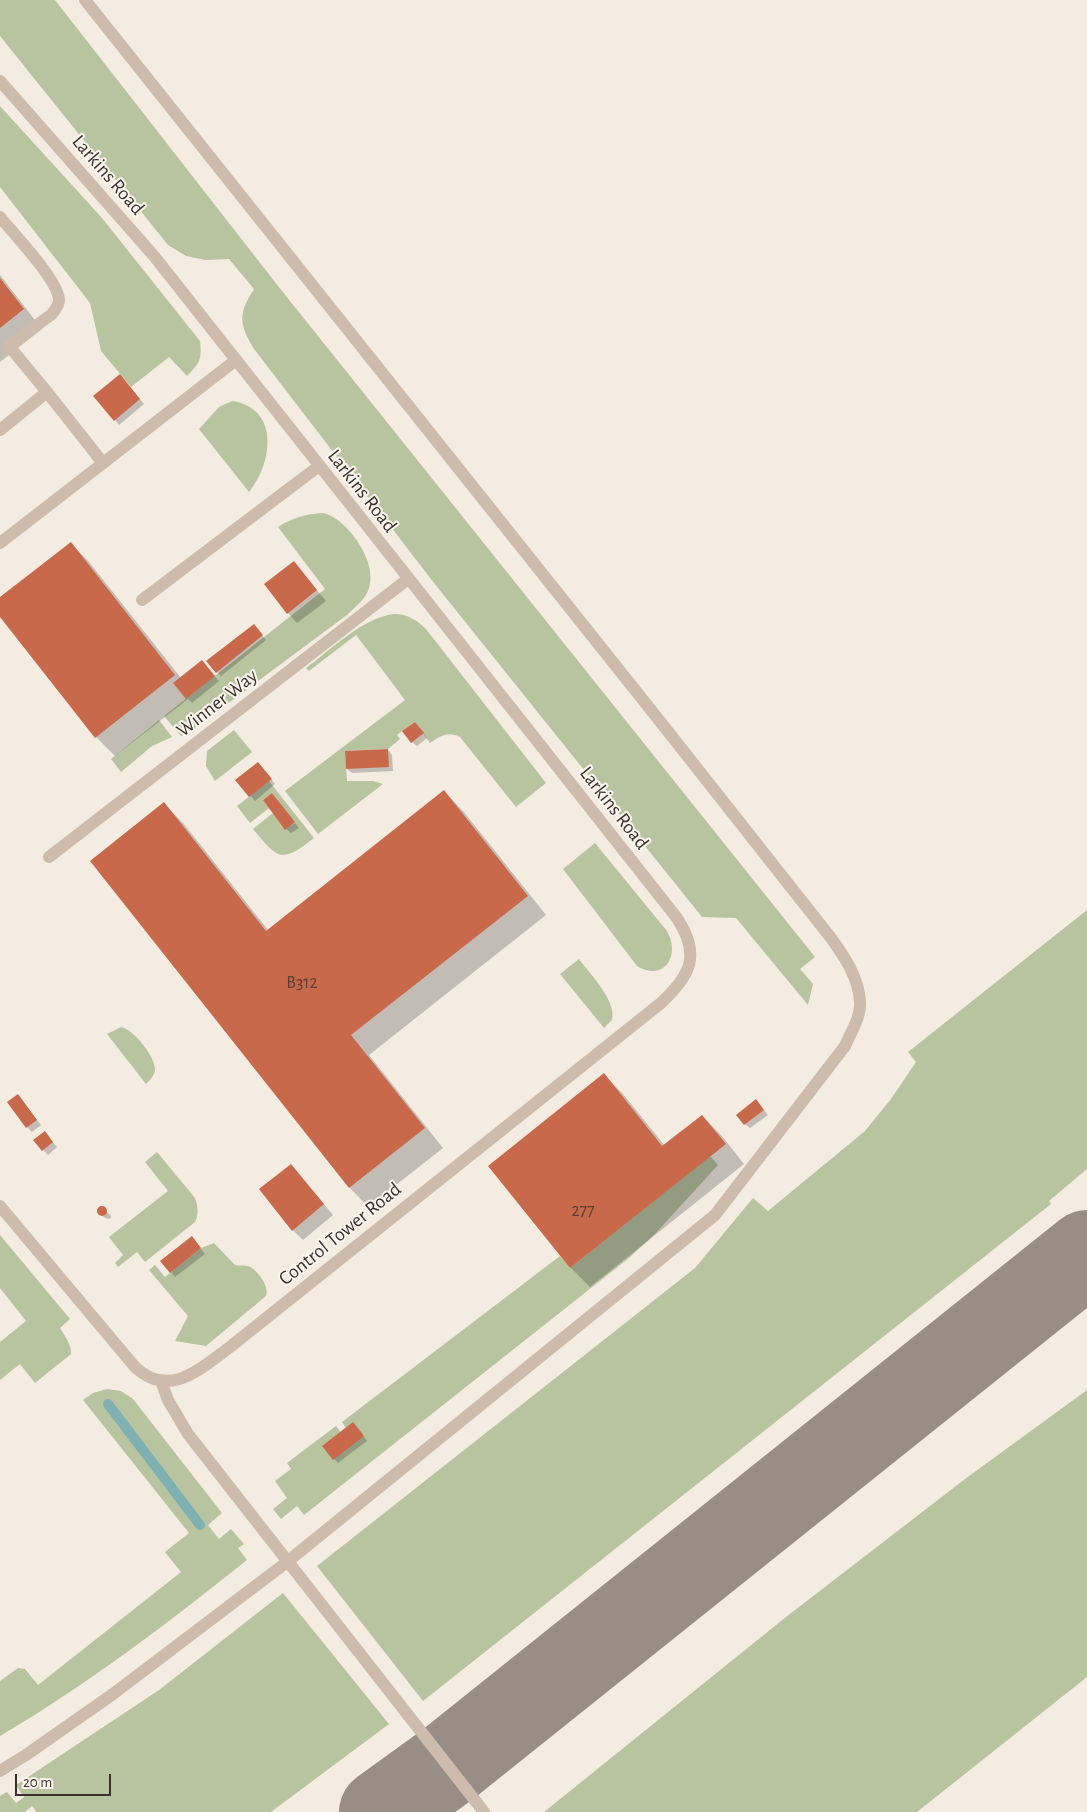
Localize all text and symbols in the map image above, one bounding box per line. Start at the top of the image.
street label: Larkins Road [67,130,149,220]
street label: Larkins Road [322,445,402,537]
street label: Winner Way [172,664,262,742]
street label: Larkins Road [574,762,654,854]
house number: B312 [286,972,318,994]
street label: Control Tower Road [274,1177,406,1291]
house number: 277 [571,1200,595,1222]
scale bar [18,1764,114,1796]
text: 20 m [23,1775,52,1790]

